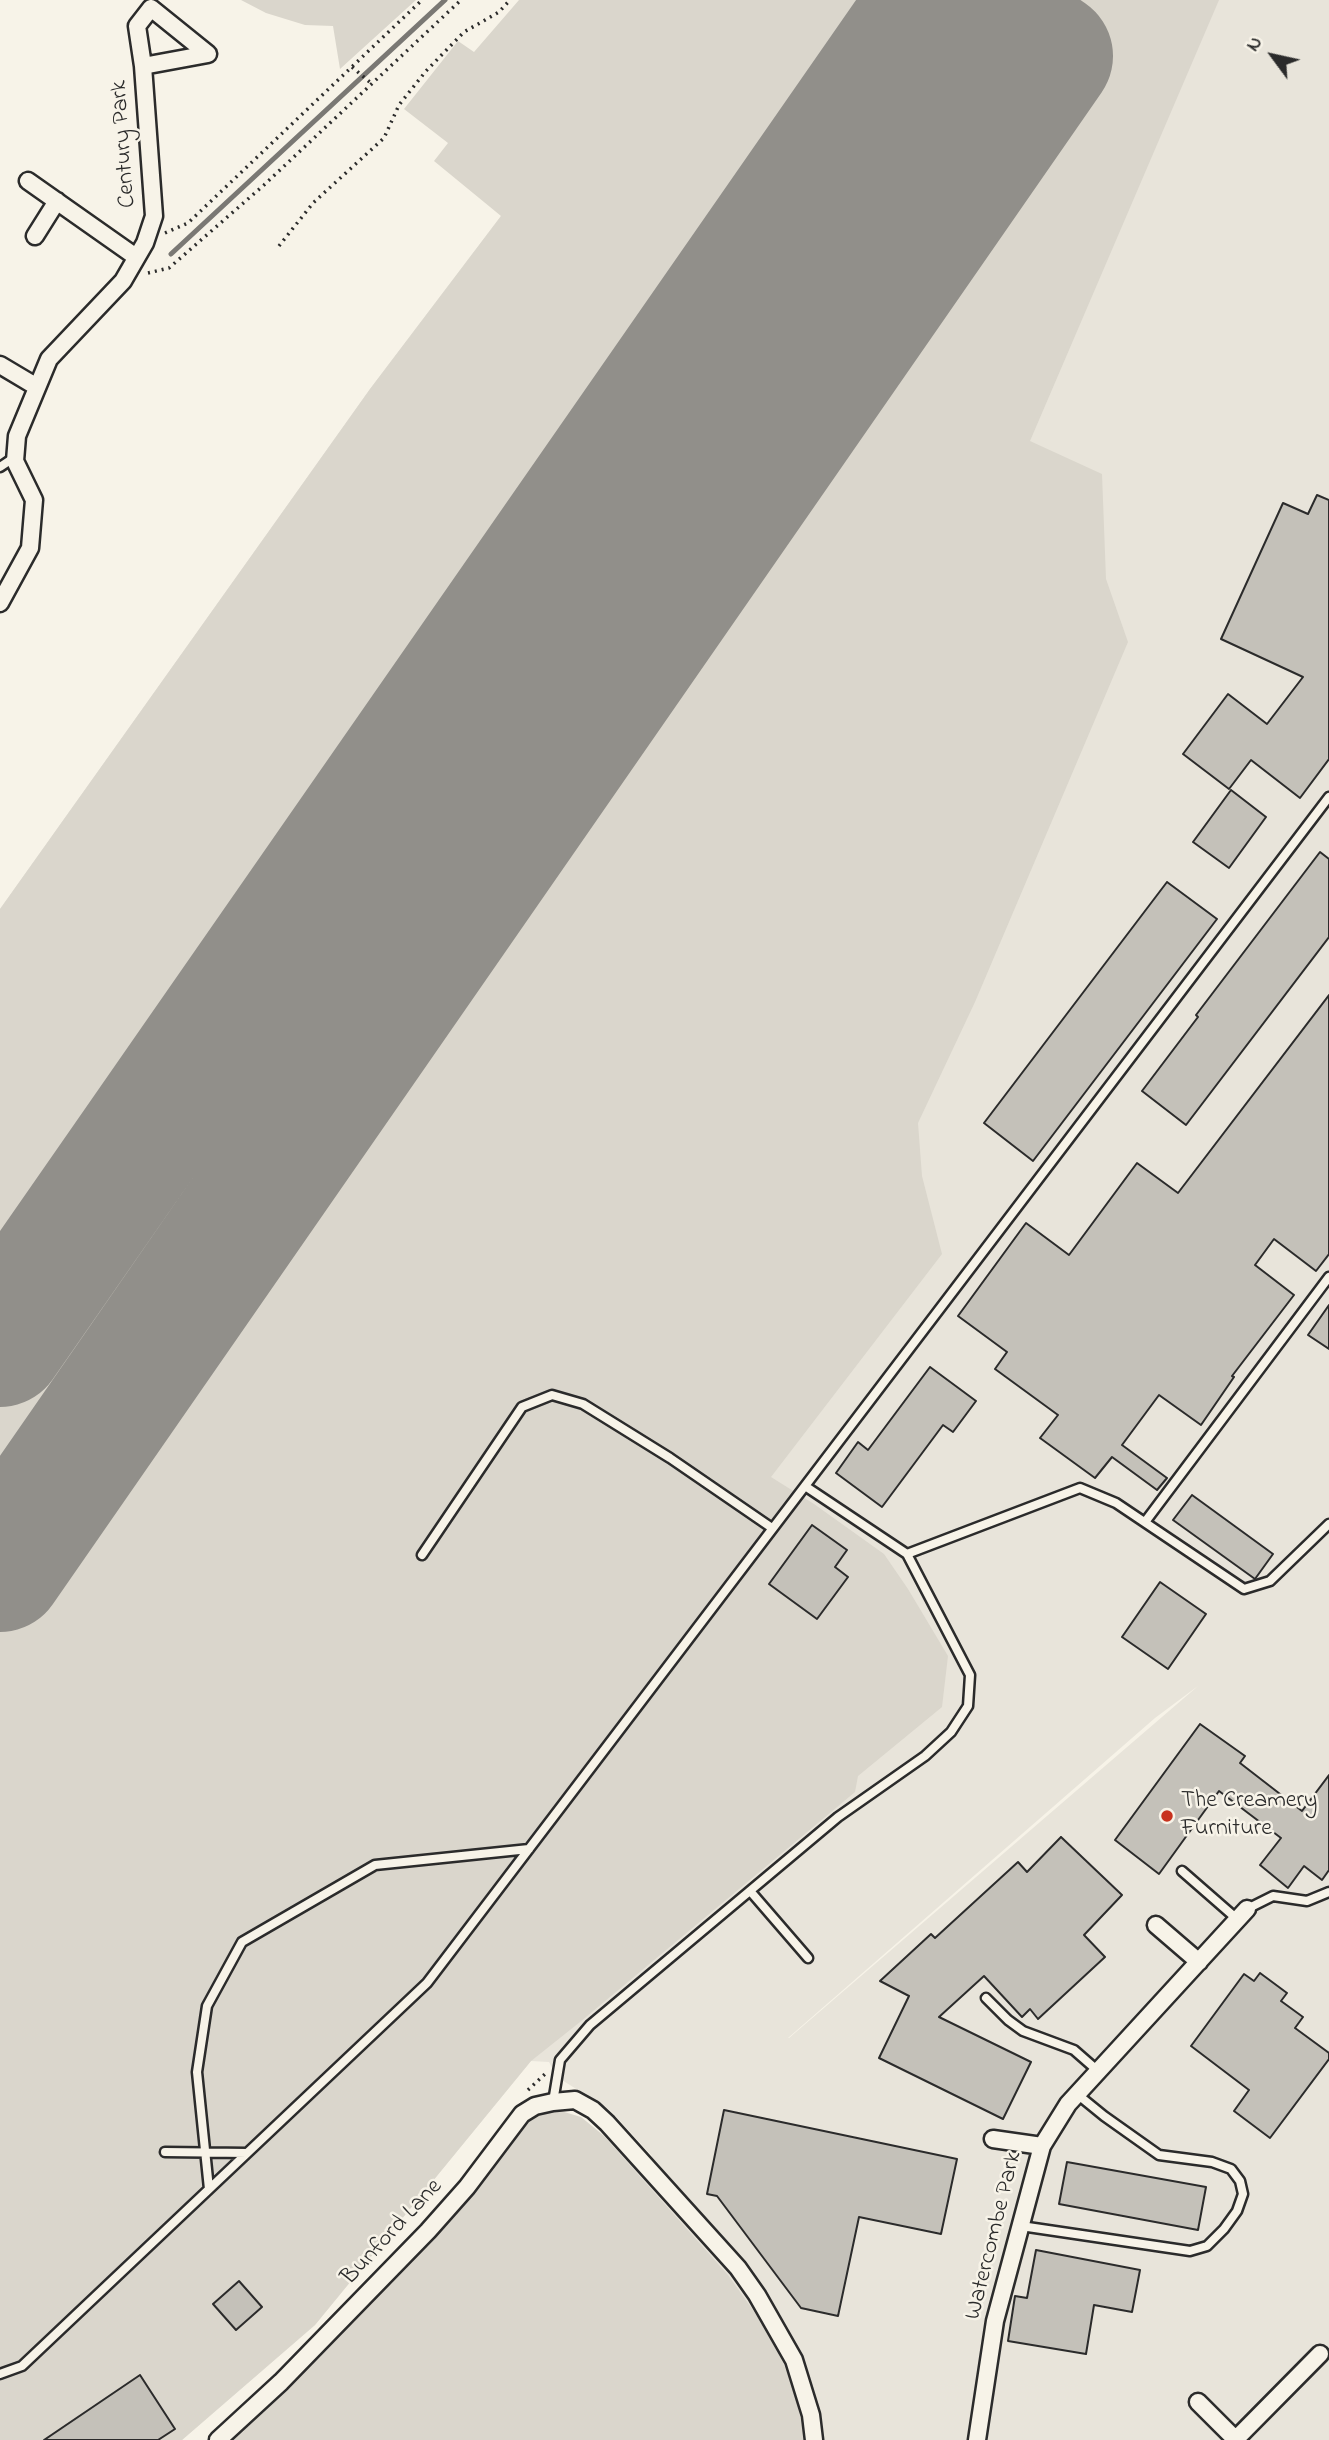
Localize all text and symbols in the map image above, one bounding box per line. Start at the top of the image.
north arrow [1238,21,1308,91]
text: N [1240,32,1270,57]
street label: Century Park [106,79,144,209]
place label: The Creamery Furniture [1181,1788,1317,1844]
marker: The Creamery Furniture [1159,1808,1175,1824]
street label: Watercombe Park [960,2149,1030,2323]
street label: Bunford Lane [336,2174,450,2292]

